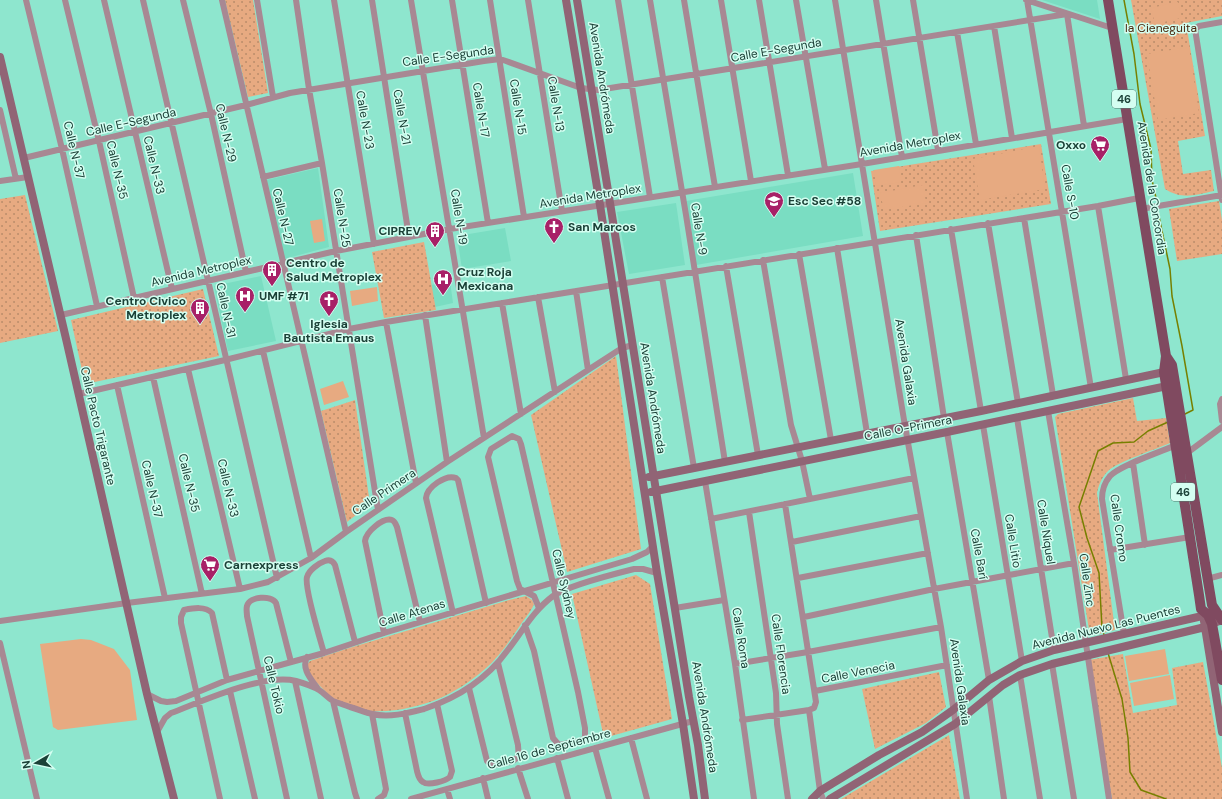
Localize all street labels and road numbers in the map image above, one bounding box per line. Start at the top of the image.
street label: Avenida Andrómeda [585,21,619,135]
street label: Calle E-Segunda [729,34,823,66]
street label: Calle E-Segunda [401,42,495,70]
street label: Calle N-13 [544,75,568,133]
street label: Calle N-15 [506,78,530,136]
street label: Calle N-17 [469,81,493,139]
street label: Calle N-21 [389,88,415,146]
street label: Calle N-23 [352,89,378,151]
road number: 46 [1112,90,1136,108]
street label: Calle N-29 [212,102,240,164]
street label: Calle E-Segunda [84,104,178,140]
street label: Calle N-37 [60,120,88,180]
street label: Avenida de la Concordia [1134,120,1170,256]
street label: Avenida Metroplex [858,127,962,161]
street label: Calle N-33 [140,134,168,196]
street label: Calle N-35 [102,139,132,201]
street label: Calle S-10 [1057,163,1083,221]
street label: Avenida Metroplex [538,180,642,212]
street label: Calle N-27 [269,187,297,247]
street label: Calle N-25 [329,187,355,249]
street label: Calle N-19 [447,188,471,246]
street label: Calle N-9 [687,202,711,256]
street label: Avenida Metroplex [149,252,253,290]
street label: Calle N-31 [212,281,240,339]
street label: Avenida Galaxia [891,318,921,406]
street label: Avenida Andrómeda [636,341,670,455]
street label: Calle Pacto Trigarante [77,365,119,487]
street label: Calle O-Primera [863,412,953,444]
street label: Calle N-35 [174,452,204,514]
street label: Calle N-33 [214,457,242,519]
street label: Calle N-37 [138,459,166,519]
street label: Calle Primera [349,465,419,519]
road number: 46 [1171,483,1195,501]
street label: Calle Cromo [1106,493,1132,563]
street label: Calle Níquel [1033,498,1059,566]
street label: Calle Litio [1001,513,1025,569]
street label: Calle Barí [967,527,991,581]
street label: Calle Sydney [548,547,580,621]
street label: Calle Zinc [1075,552,1099,608]
street label: Calle Atenas [377,595,447,631]
street label: Avenida Nuevo Las Puentes [1030,601,1182,653]
street label: Calle Roma [728,606,754,670]
street label: Calle Florencia [767,613,795,695]
street label: Avenida Galaxia [946,638,974,726]
street label: Calle Tokio [260,654,288,716]
street label: Calle Venecia [820,657,896,687]
street label: Avenida Andrómeda [688,660,722,774]
street label: Calle 16 de Septiembre [486,725,613,773]

